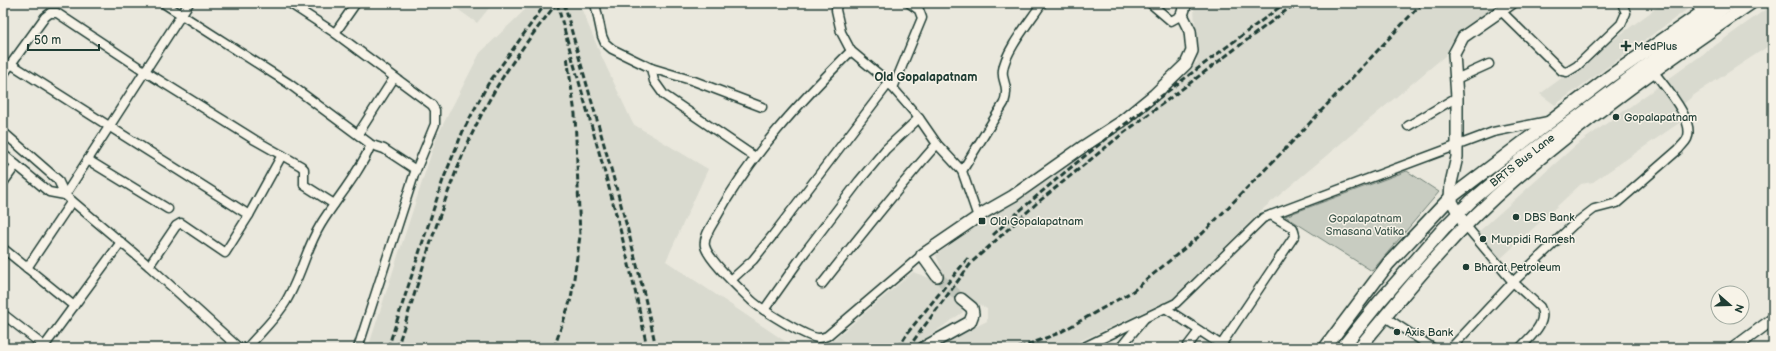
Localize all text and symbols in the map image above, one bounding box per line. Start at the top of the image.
scale bar [28,26,99,52]
text: 50 m [34,33,61,48]
place label: MedPlus [1634,40,1678,53]
marker: MedPlus [1621,41,1631,51]
district label: Old Gopalapatnam [875,70,978,85]
place label: Gopalapatnam [1624,111,1697,124]
marker: Gopalapatnam [1611,112,1621,122]
street label: BRTS Bus Lane [1487,131,1558,190]
place label: DBS Bank [1524,211,1575,224]
park label: Gopalapatnam Smasana Vatika [1326,212,1404,238]
marker: DBS Bank [1511,212,1521,222]
place label: Old Gopalapatnam [990,215,1083,228]
marker: Old Gopalapatnam [977,216,987,226]
place label: Muppidi Ramesh [1491,233,1575,246]
marker: Muppidi Ramesh [1478,234,1488,244]
place label: Bharat Petroleum [1474,261,1561,274]
marker: Bharat Petroleum [1461,262,1471,272]
north arrow [1710,285,1750,325]
text: N [1731,302,1746,314]
place label: Axis Bank [1405,326,1454,339]
marker: Axis Bank [1392,327,1402,337]

